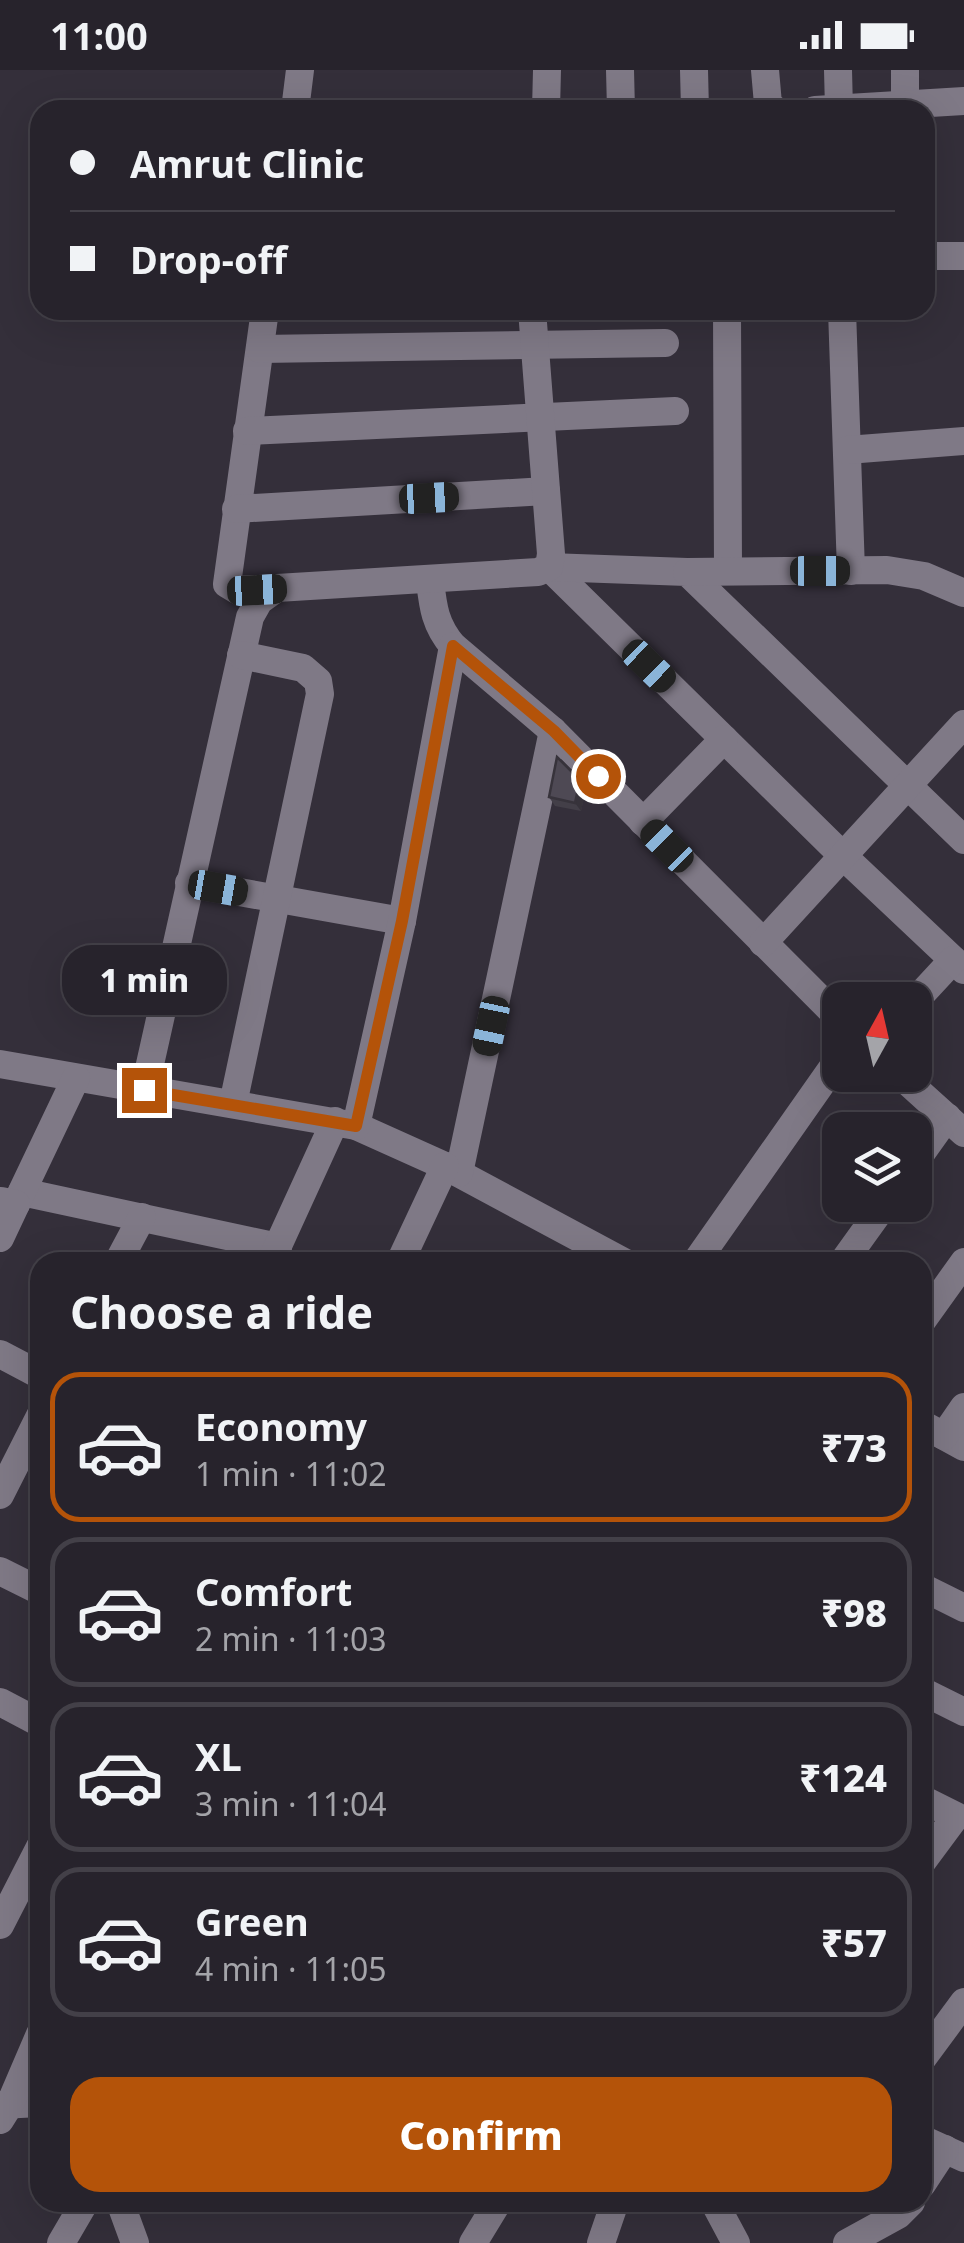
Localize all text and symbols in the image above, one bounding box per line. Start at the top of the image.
text: 11:00 [50,9,148,61]
text: Amrut Clinic [130,137,364,189]
text: Drop-off [130,233,287,285]
car [398,481,460,515]
car [790,556,850,586]
car [226,573,288,607]
car [617,634,681,698]
route start [576,754,621,799]
car [635,814,699,878]
car [186,868,250,908]
callout: 1 min [62,945,226,1015]
text: 1 min [100,958,189,1001]
north arrow [822,982,932,1092]
map controls [822,982,932,1222]
car [470,994,512,1058]
route end [122,1068,167,1113]
button: layers [822,1112,932,1222]
text: Choose a ride [70,1281,373,1342]
text: Economy [195,1400,367,1452]
icon: car [75,1402,165,1492]
text: ₹73 [821,1421,887,1473]
text: 1 min · 11:02 [195,1452,387,1495]
text: Comfort [195,1565,352,1617]
icon: car [75,1567,165,1657]
text: ₹98 [821,1586,887,1638]
text: 2 min · 11:03 [195,1617,387,1660]
text: XL [195,1730,242,1782]
icon: car [75,1732,165,1822]
text: ₹124 [799,1751,887,1803]
text: 3 min · 11:04 [195,1782,387,1825]
text: Green [195,1895,309,1947]
icon: car [75,1897,165,1987]
text: ₹57 [821,1916,887,1968]
text: 4 min · 11:05 [195,1947,387,1990]
button: Confirm [70,2077,892,2192]

